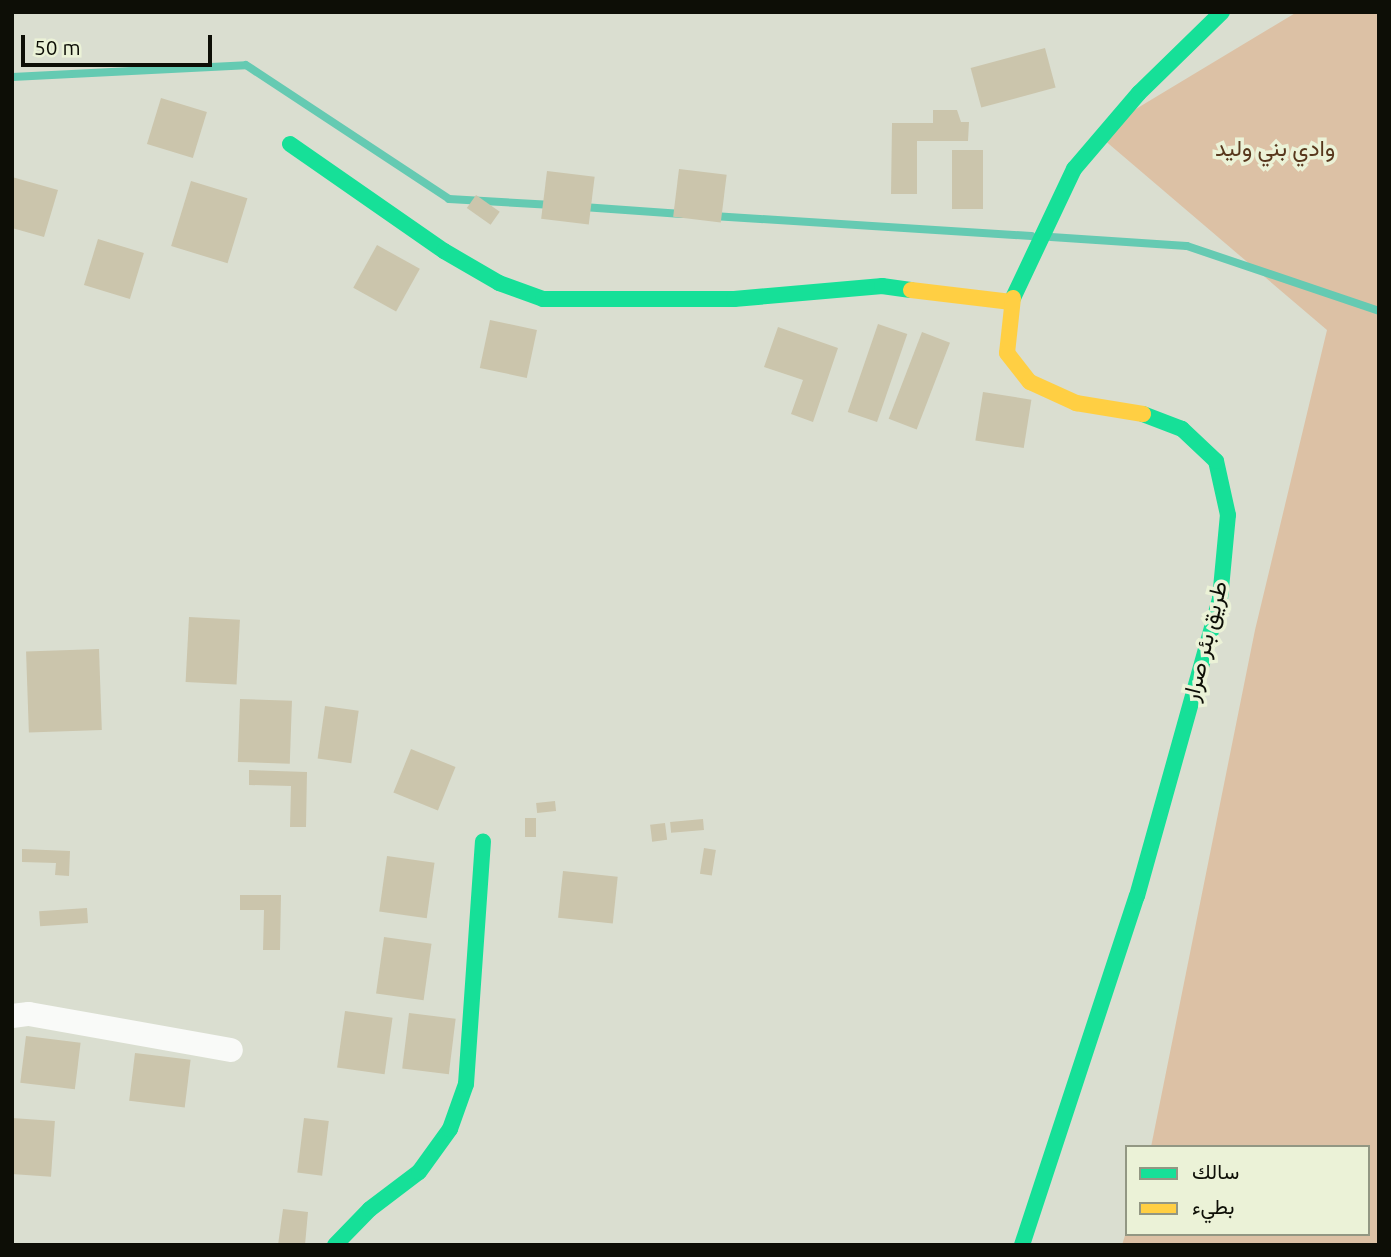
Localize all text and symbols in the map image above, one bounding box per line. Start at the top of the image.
scale bar [24,21,215,65]
text: 50 m [34,35,81,59]
park label: وادي بني وليد [1215,134,1335,162]
street label: طريق بئر صرار [1177,578,1233,704]
legend [1125,1145,1370,1236]
text: سالك [1192,1159,1239,1183]
text: بطيء [1192,1194,1235,1218]

